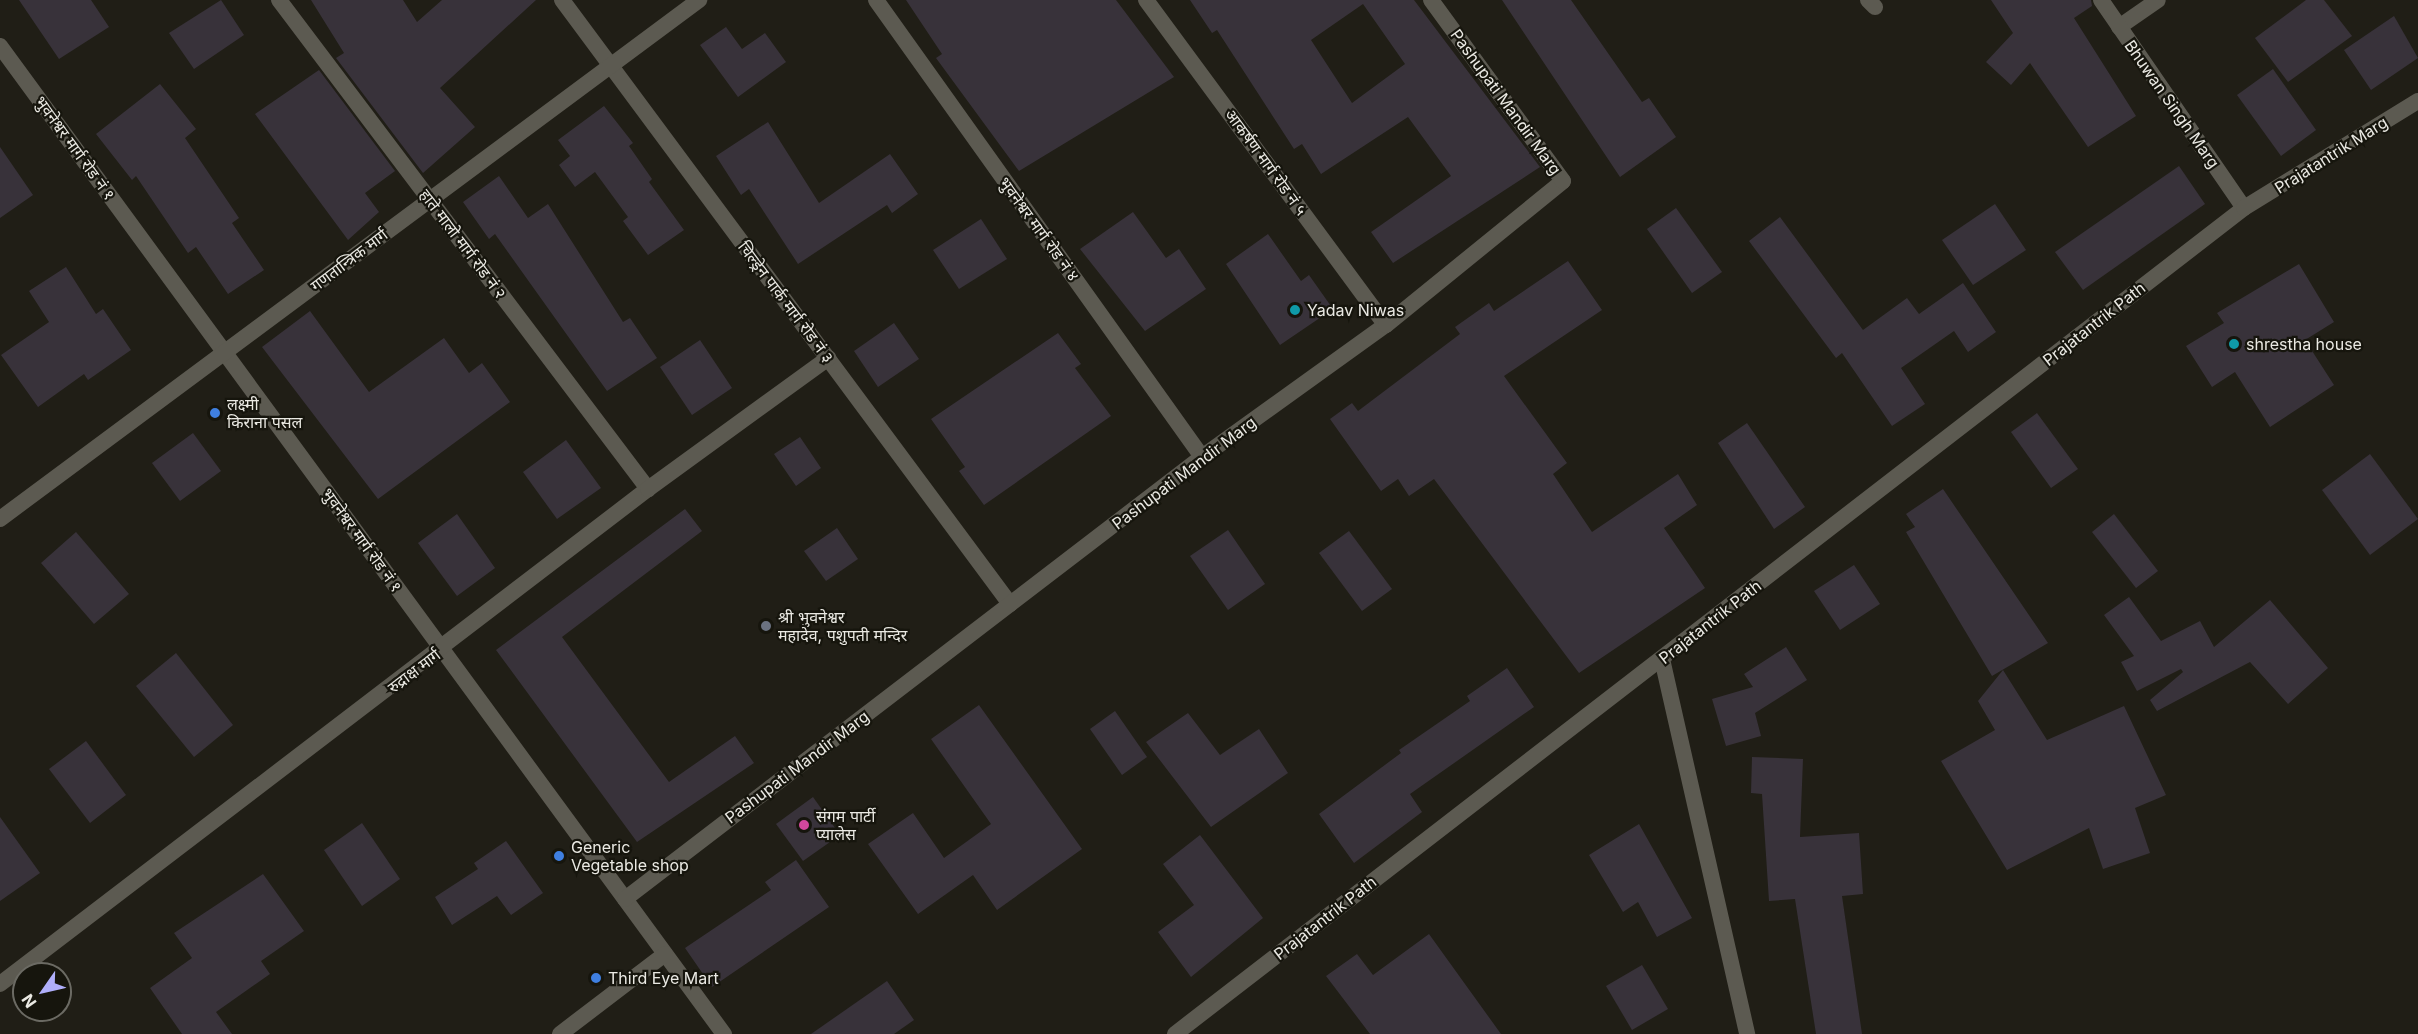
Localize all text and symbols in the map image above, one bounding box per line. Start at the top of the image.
street label: Pashupati Mandir Marg [1447,25,1565,179]
street label: Bhuwan Singh Marg [2121,36,2223,172]
street label: भुवनेश्वर मार्ग रोड नं १ [31,92,119,204]
street label: आकर्षण मार्ग रोड नं ५ [1221,105,1311,219]
street label: Prajatantrik Marg [2271,113,2391,197]
street label: भुवनेश्वर मार्ग रोड नं ४ [995,173,1083,285]
street label: हाते मालो मार्ग रोड नं २ [416,185,510,303]
street label: गणतान्त्रिक मार्ग [307,225,391,295]
street label: चिल्ड्रेन पार्क मार्ग रोड नं ३ [734,238,838,366]
street label: Prajatantrik Path [2039,278,2149,370]
place label: Yadav Niwas [1307,300,1404,320]
marker: Yadav Niwas [1288,303,1302,317]
place label: shrestha house [2246,334,2362,354]
marker: shrestha house [2227,337,2241,351]
place label: लक्ष्मी किराना पसल [227,394,302,432]
marker: लक्ष्मी किराना पसल [208,406,222,420]
street label: Pashupati Mandir Marg [1108,413,1260,533]
street label: भुवनेश्वर मार्ग रोड नं १ [318,484,406,596]
street label: Prajatantrik Path [1655,576,1765,668]
place label: श्री भुवनेश्वर महादेव, पशुपती मन्दिर [778,607,907,645]
marker: श्री भुवनेश्वर महादेव, पशुपती मन्दिर [759,619,773,633]
street label: रुद्राक्ष मार्ग [384,645,444,697]
street label: Pashupati Mandir Marg [721,707,873,827]
place label: संगम पार्टी प्यालेस [816,806,875,844]
marker: संगम पार्टी प्यालेस [797,818,811,832]
place label: Generic Vegetable shop [571,837,689,875]
marker: Generic Vegetable shop [552,849,566,863]
street label: Prajatantrik Path [1270,872,1380,964]
north arrow [12,962,72,1022]
place label: Third Eye Mart [608,968,719,988]
marker: Third Eye Mart [589,971,603,985]
text: N [17,990,40,1012]

